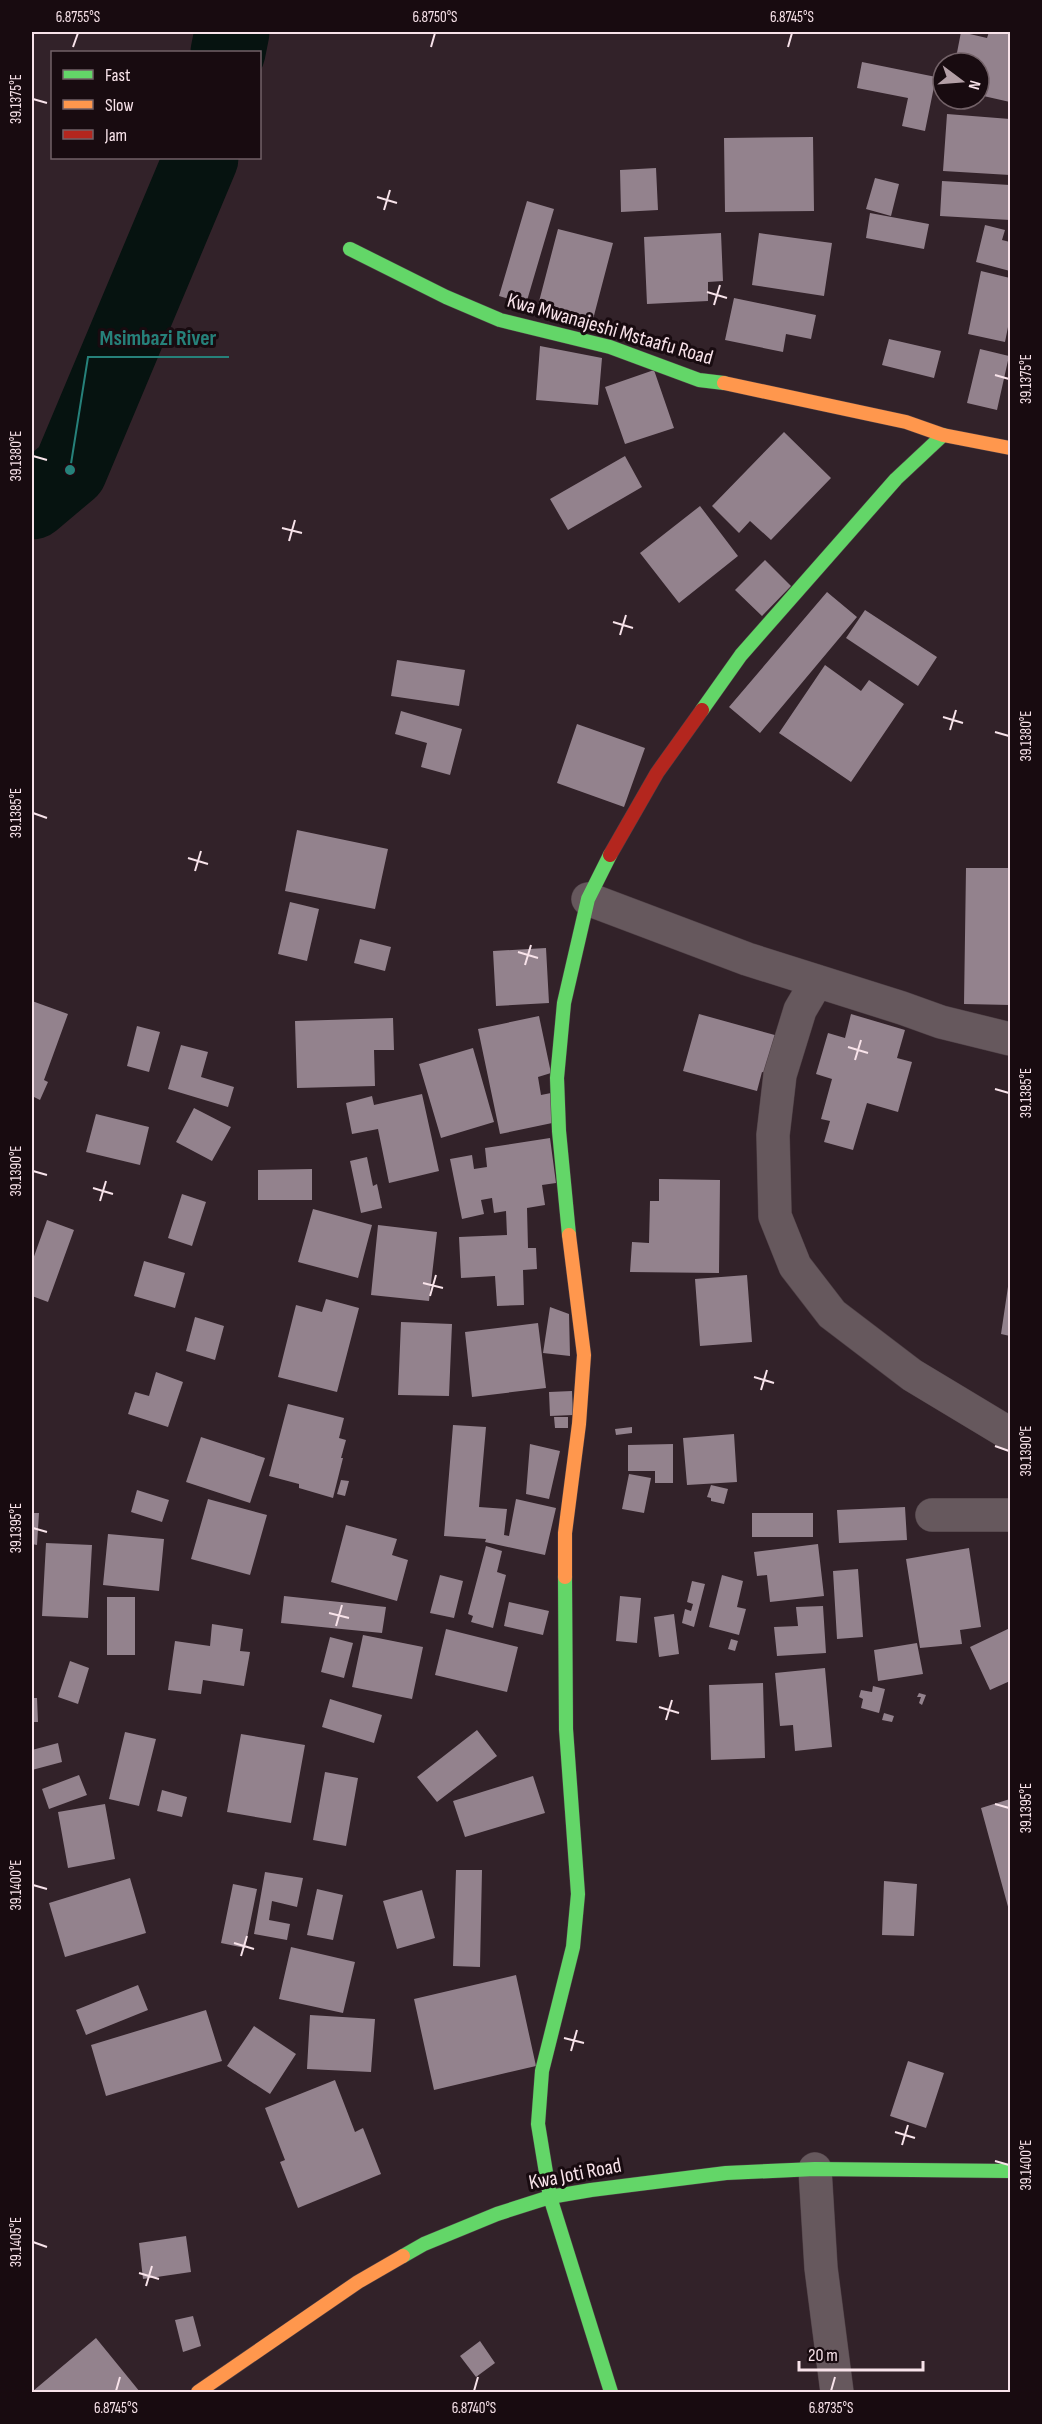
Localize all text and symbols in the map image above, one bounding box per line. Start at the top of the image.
text: 6.8755°S [56,8,100,27]
text: 6.8750°S [412,8,458,27]
text: 6.8745°S [770,8,814,27]
legend [51,51,261,159]
north arrow [931,51,991,111]
text: Fast [105,65,131,86]
text: 39.1375°E [7,74,26,124]
text: N [964,78,984,91]
text: Slow [105,95,134,116]
text: Jam [104,125,127,146]
street label: Kwa Mwanajeshi Mstaafu Road [504,288,716,370]
callout: Msimbazi River [88,317,229,357]
text: Msimbazi River [100,325,217,352]
text: 39.1375°E [1017,354,1036,404]
text: 39.1380°E [7,431,26,482]
text: 39.1380°E [1017,711,1036,762]
text: 39.1385°E [7,788,26,838]
text: 39.1385°E [1017,1068,1036,1118]
text: 39.1390°E [7,1145,26,1197]
text: 39.1390°E [1017,1425,1036,1477]
text: 39.1395°E [7,1503,26,1553]
text: 39.1395°E [1017,1783,1036,1833]
text: 39.1400°E [7,1859,26,1911]
text: 39.1400°E [1017,2139,1036,2191]
street label: Kwa Joti Road [527,2153,623,2195]
text: 39.1405°E [7,2217,26,2267]
scale bar [799,2334,924,2372]
text: 20 m [808,2345,838,2366]
text: 6.8745°S [94,2399,138,2418]
text: 6.8740°S [452,2399,496,2418]
text: 6.8735°S [809,2399,853,2418]

